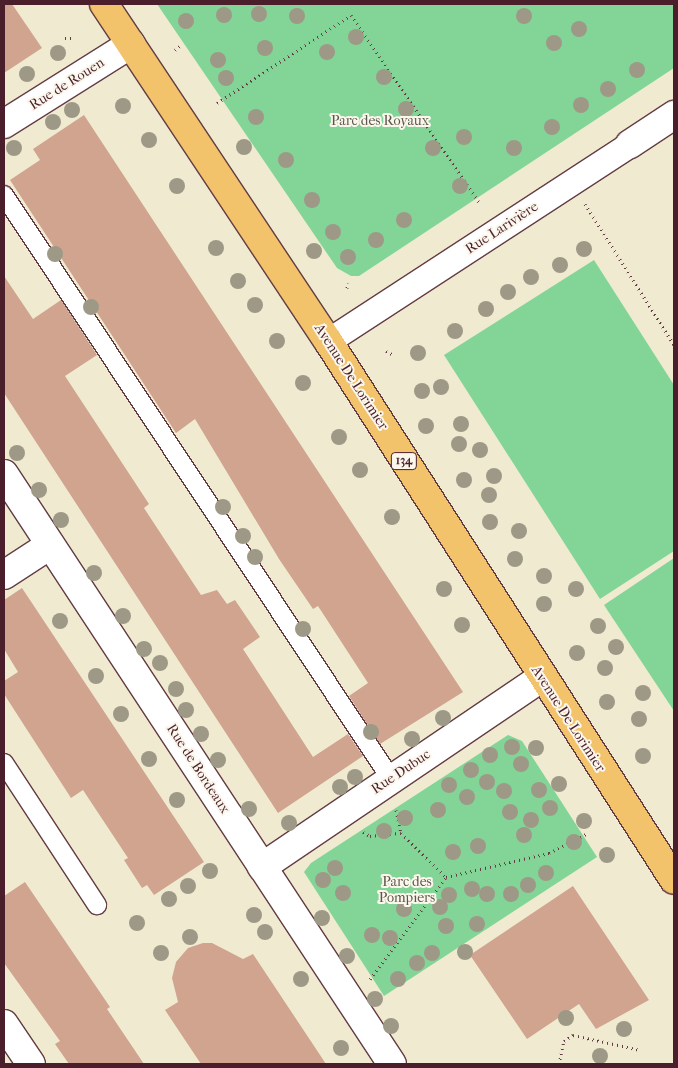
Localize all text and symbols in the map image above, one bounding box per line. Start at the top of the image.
street label: Rue de Rouen [26,54,108,114]
park label: Parc des Royaux [331,113,429,129]
street label: Rue Larivière [462,198,542,258]
street label: Avenue De Lorimier [310,321,392,433]
road number: 134 [390,452,418,471]
street label: Avenue De Lorimier [527,663,609,775]
street label: Rue de Bordeaux [163,721,233,817]
street label: Rue Dubuc [368,746,434,798]
park label: Parc des Pompiers [379,874,435,906]

